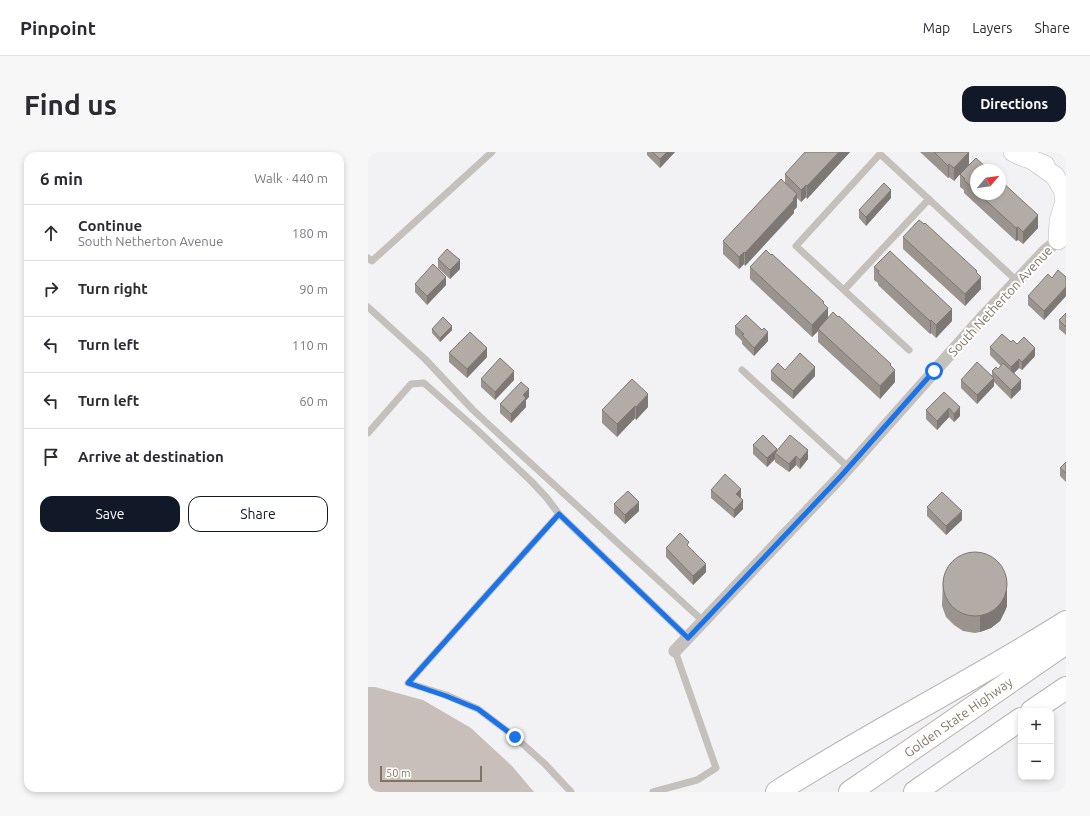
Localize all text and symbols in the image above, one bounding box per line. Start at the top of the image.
text: Pinpoint [20,17,96,39]
text: Map [923,20,950,36]
text: Layers [972,20,1012,36]
text: Share [1034,20,1070,36]
button: Directions [962,86,1066,122]
text: Find us [24,89,117,120]
north arrow [970,164,1006,200]
text: 6 min [40,169,83,188]
text: Walk · 440 m [254,171,328,185]
text: Continue [78,217,142,234]
icon: ahead [40,222,62,244]
text: 180 m [292,226,328,240]
text: South Netherton Avenue [78,234,223,248]
street label: South Netherton Avenue [945,243,1055,359]
icon: right [40,278,62,300]
text: Turn right [78,280,148,297]
text: 90 m [299,282,328,296]
icon: left [40,334,62,356]
text: Turn left [78,336,139,353]
text: 110 m [292,338,328,352]
route start [925,362,943,380]
icon: left [40,390,62,412]
text: Turn left [78,392,139,409]
text: 60 m [299,394,328,408]
icon: arrive [40,446,62,468]
text: Arrive at destination [78,448,224,465]
button: Save [40,496,180,532]
button: Share [188,496,328,532]
street label: Golden State Highway [901,674,1015,760]
map controls [1018,708,1054,780]
button: + [1018,708,1054,744]
route end [506,728,524,746]
button: − [1018,744,1054,780]
scale bar [380,764,482,783]
text: 50 m [386,767,410,779]

